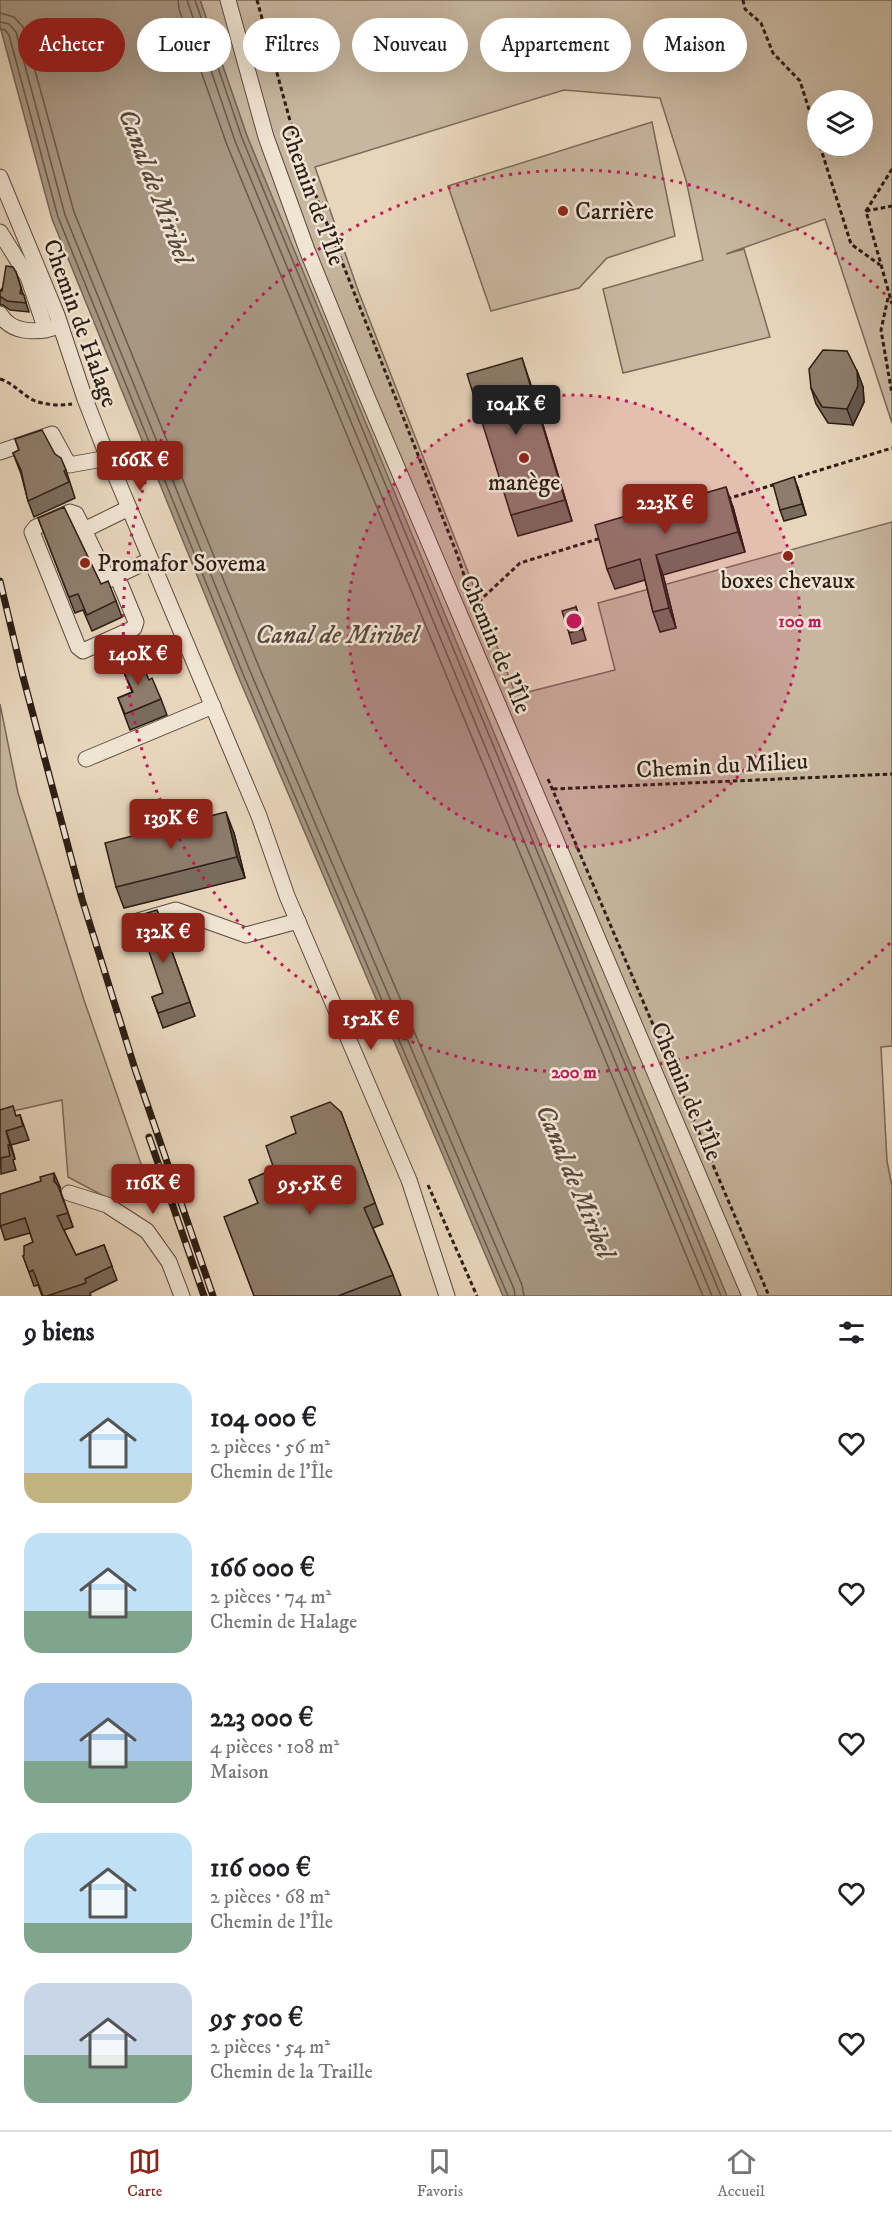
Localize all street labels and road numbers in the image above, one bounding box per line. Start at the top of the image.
street label: Chemin de l'Île [273,120,352,270]
street label: Chemin de Halage [36,235,124,412]
street label: Chemin de l'Île [452,570,539,718]
street label: Chemin du Milieu [635,747,809,785]
street label: Chemin de l'Île [643,1017,730,1165]

